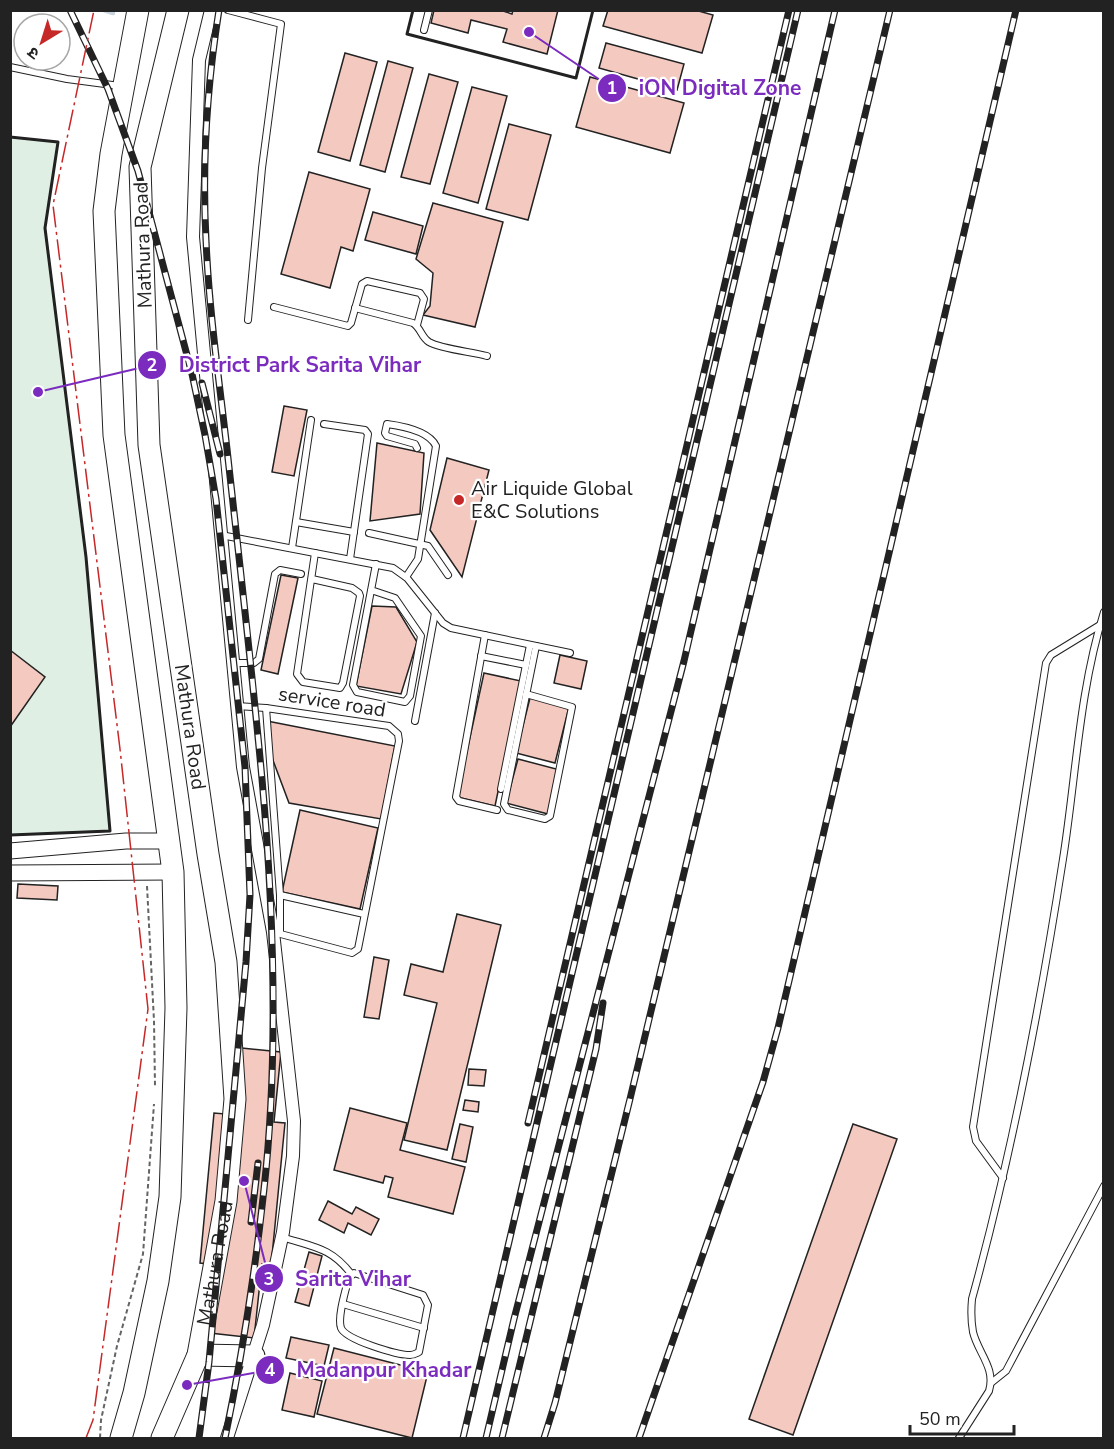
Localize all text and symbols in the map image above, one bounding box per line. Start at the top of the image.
north arrow [12,12,72,72]
text: उ [22,41,44,65]
callout: iON Digital Zone [597,68,813,107]
text: iON Digital Zone [639,74,801,102]
text: 1 [607,76,617,100]
street label: Mathura Road [127,181,159,309]
callout: District Park Sarita Vihar [137,345,433,384]
text: District Park Sarita Vihar [179,351,422,379]
text: 2 [147,353,157,377]
place label: Air Liquide Global E&C Solutions [471,475,633,525]
marker: Air Liquide Global E&C Solutions [452,493,466,507]
street label: Mathura Road [168,662,212,792]
street label: service road [276,680,388,724]
street label: Mathura Road [190,1198,239,1328]
callout: Sarita Vihar [254,1259,423,1298]
text: Sarita Vihar [295,1265,412,1293]
text: 3 [264,1267,274,1291]
callout: Madanpur Khadar [255,1351,483,1390]
text: Madanpur Khadar [297,1356,472,1384]
text: 4 [265,1358,276,1382]
scale bar [910,1398,1014,1436]
text: 50 m [919,1407,961,1431]

